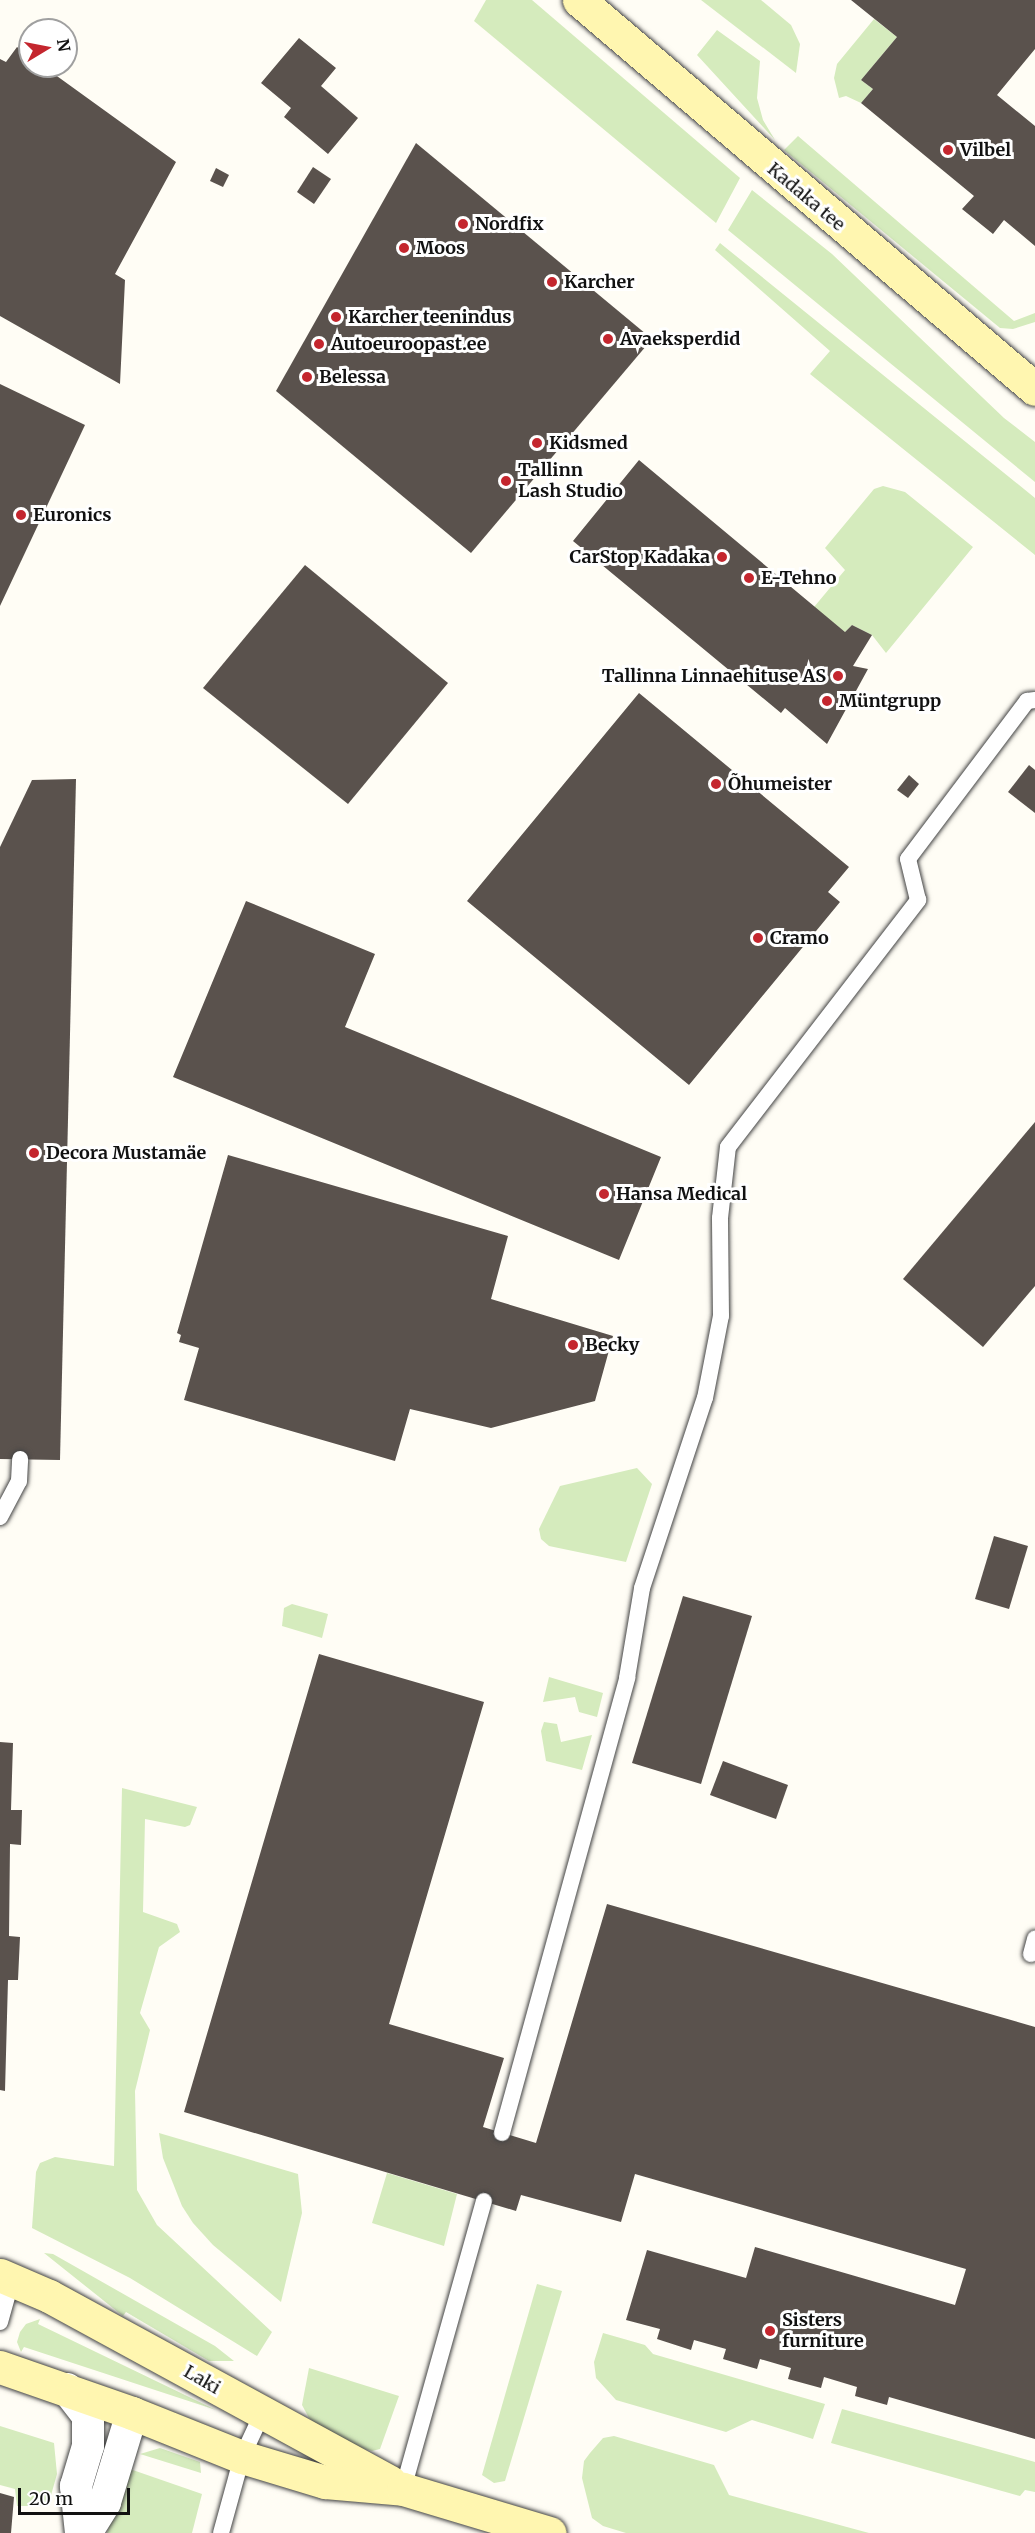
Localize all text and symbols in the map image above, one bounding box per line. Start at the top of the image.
north arrow [18,18,78,78]
text: N [53,37,75,53]
place label: Vilbel [960,139,1011,161]
marker: Vilbel [941,143,955,157]
street label: Kadaka tee [763,158,849,236]
place label: Nordfix [475,213,544,235]
marker: Nordfix [456,217,470,231]
place label: Moos [416,237,465,259]
marker: Moos [397,241,411,255]
place label: Karcher [564,271,635,293]
marker: Karcher [545,275,559,289]
place label: Karcher teenindus [348,306,512,328]
marker: Karcher teenindus [329,310,343,324]
place label: Avaeksperdid [620,328,740,350]
marker: Avaeksperdid [601,332,615,346]
place label: Autoeuroopast.ee [331,333,486,355]
marker: Autoeuroopast.ee [312,337,326,351]
place label: Belessa [319,366,386,388]
marker: Belessa [300,370,314,384]
place label: Kidsmed [549,432,628,454]
marker: Kidsmed [530,436,544,450]
place label: Tallinn Lash Studio [518,460,623,502]
marker: Tallinn Lash Studio [499,474,513,488]
place label: Euronics [33,504,112,526]
marker: Euronics [14,508,28,522]
place label: CarStop Kadaka [569,546,710,568]
marker: CarStop Kadaka [715,550,729,564]
place label: E-Tehno [761,567,836,589]
marker: E-Tehno [742,571,756,585]
place label: Tallinna Linnaehituse AS [602,665,826,687]
marker: Tallinna Linnaehituse AS [831,669,845,683]
place label: Müntgrupp [839,690,941,712]
marker: Müntgrupp [820,694,834,708]
place label: Õhumeister [728,773,832,795]
marker: Õhumeister [709,777,723,791]
place label: Cramo [770,927,829,949]
marker: Cramo [751,931,765,945]
place label: Decora Mustamäe [46,1142,206,1164]
marker: Decora Mustamäe [27,1146,41,1160]
place label: Hansa Medical [616,1183,747,1205]
marker: Hansa Medical [597,1187,611,1201]
place label: Becky [585,1334,639,1356]
marker: Becky [566,1338,580,1352]
place label: Sisters furniture [782,2310,864,2352]
marker: Sisters furniture [763,2324,777,2338]
street label: Laki [180,2361,224,2399]
scale bar [21,2476,134,2514]
text: 20 m [29,2487,73,2510]

